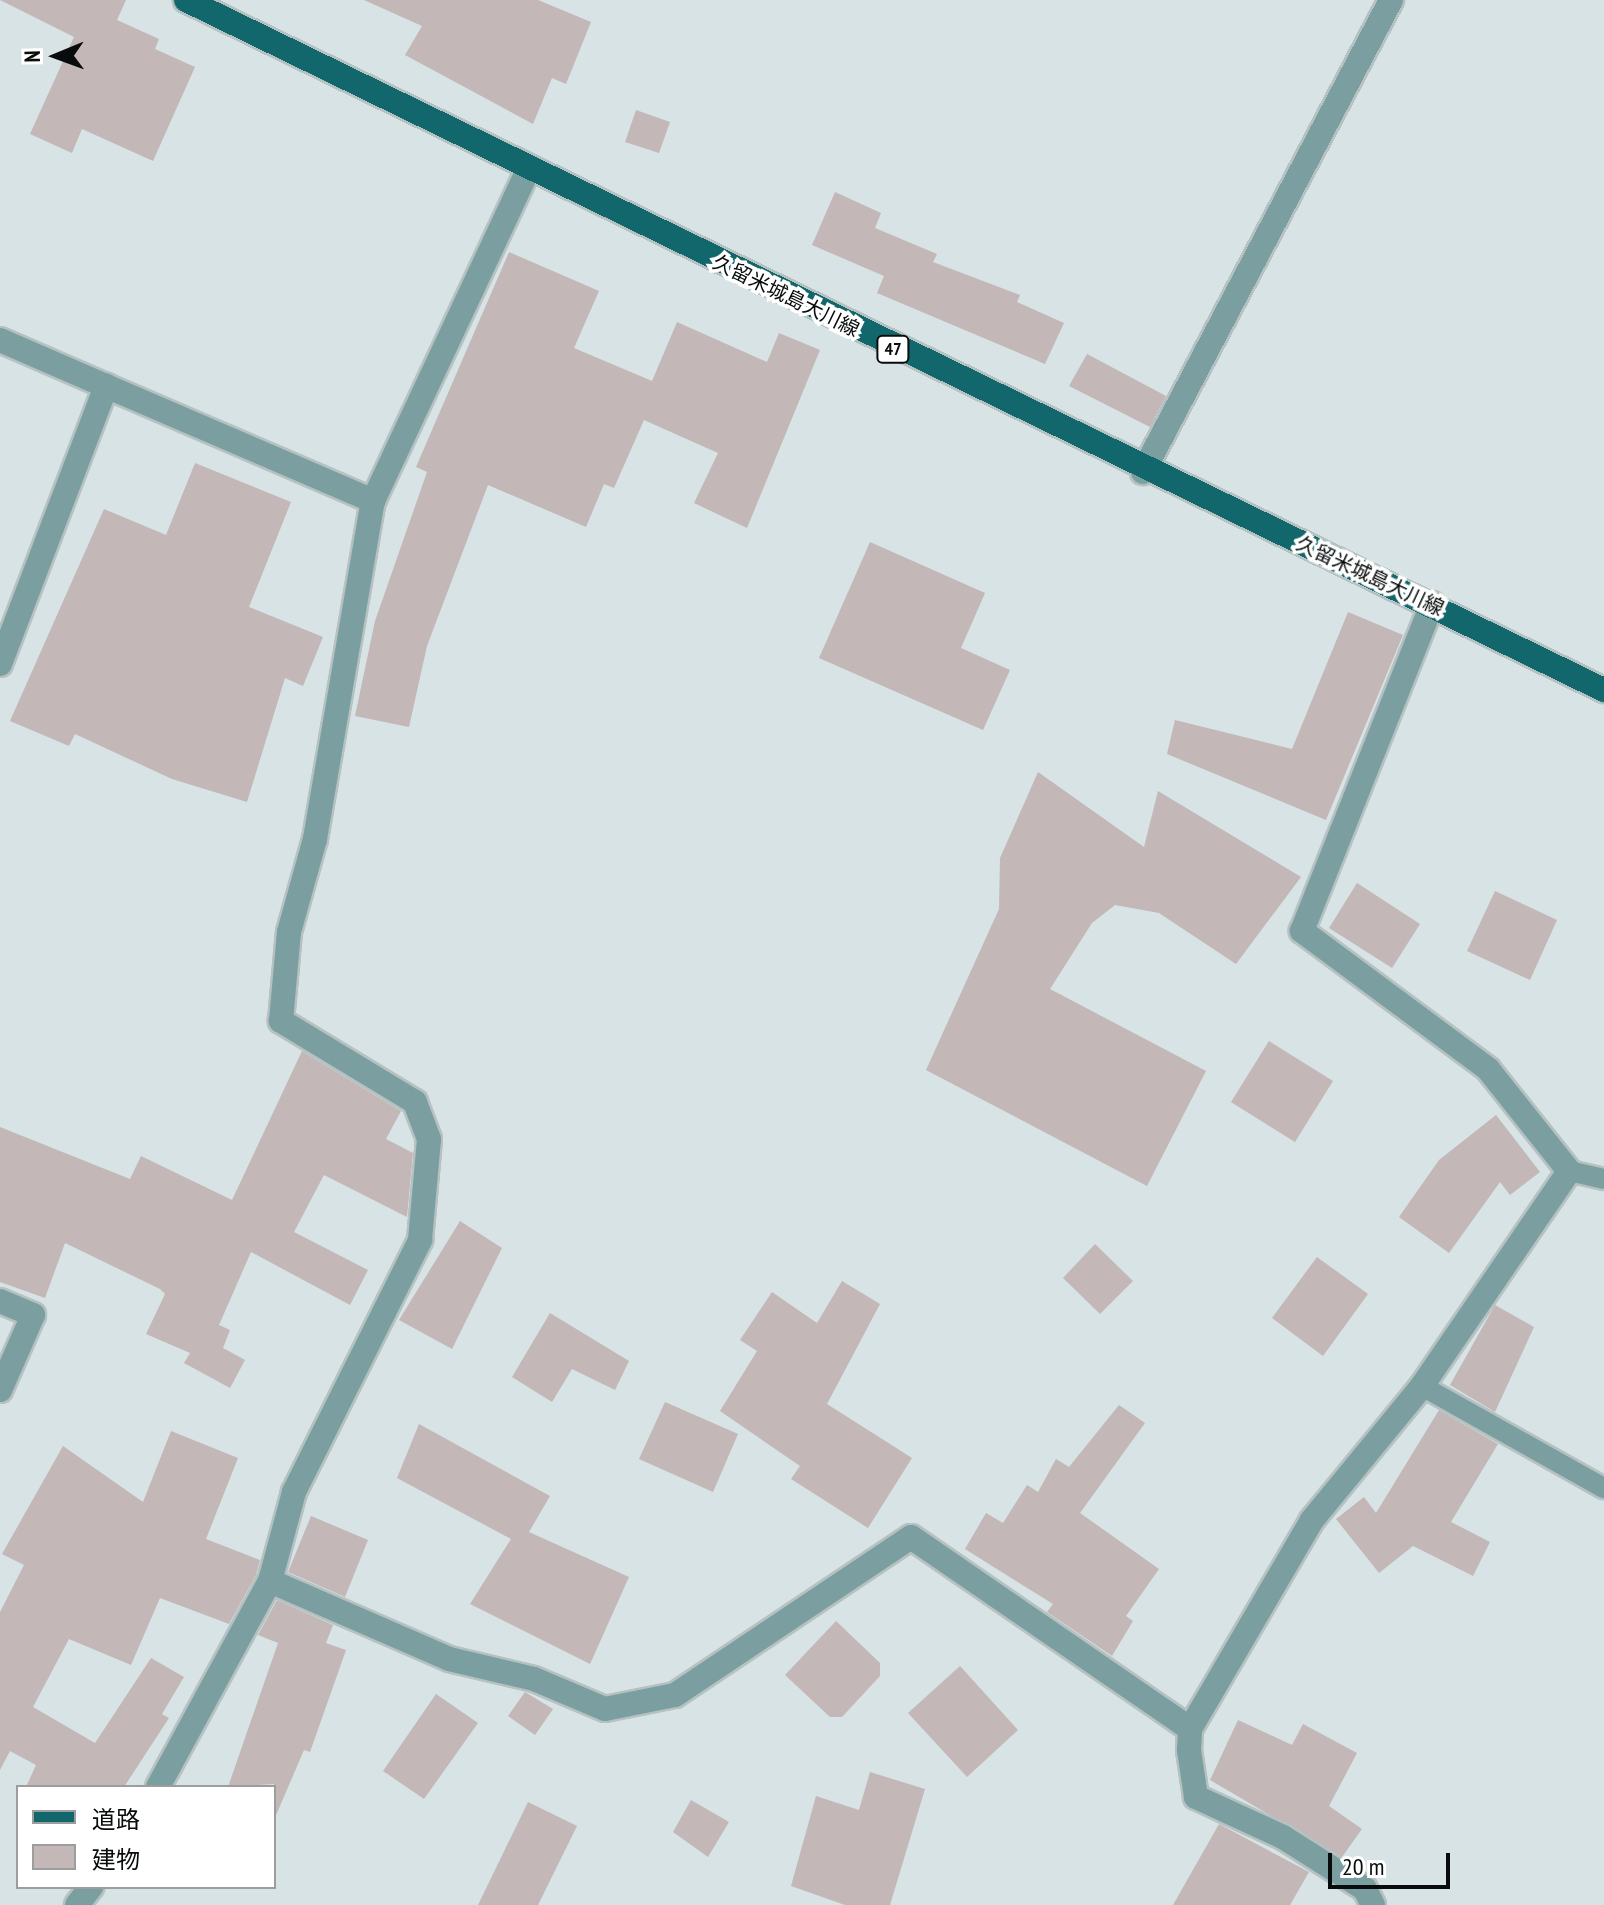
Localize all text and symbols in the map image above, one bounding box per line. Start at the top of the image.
north arrow [16,16,96,96]
text: N [18,50,46,63]
street label: 久留米城島大川線 [709,250,863,342]
road number: 47 [875,335,911,363]
street label: 久留米城島大川線 [1292,531,1448,621]
legend [16,1785,276,1889]
text: 道路 [92,1804,140,1835]
scale bar [1332,1837,1454,1887]
text: 建物 [92,1844,140,1875]
text: 20 m [1342,1851,1384,1882]

